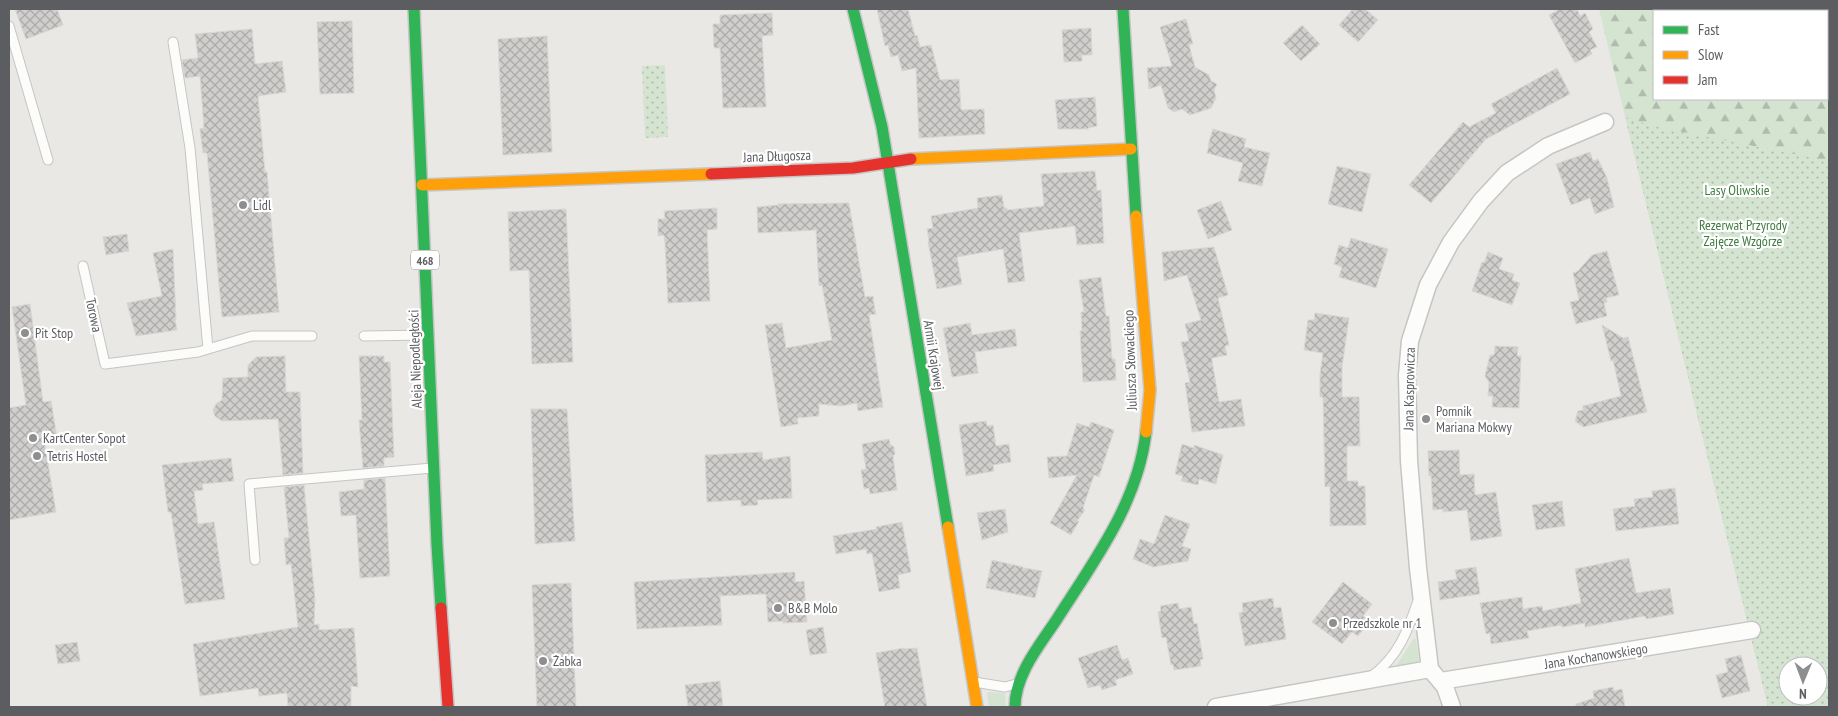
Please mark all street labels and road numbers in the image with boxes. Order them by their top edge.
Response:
street label: Jana Długosza [742,146,811,166]
road number: 468 [411,250,439,270]
street label: Torowa [82,296,106,334]
street label: Aleja Niepodległości [404,309,426,409]
street label: Juliusza Słowackiego [1119,309,1141,412]
street label: Armii Krajowej [920,319,948,391]
street label: Jana Kasprowicza [1399,347,1419,432]
street label: Jana Kochanowskiego [1542,639,1649,673]

